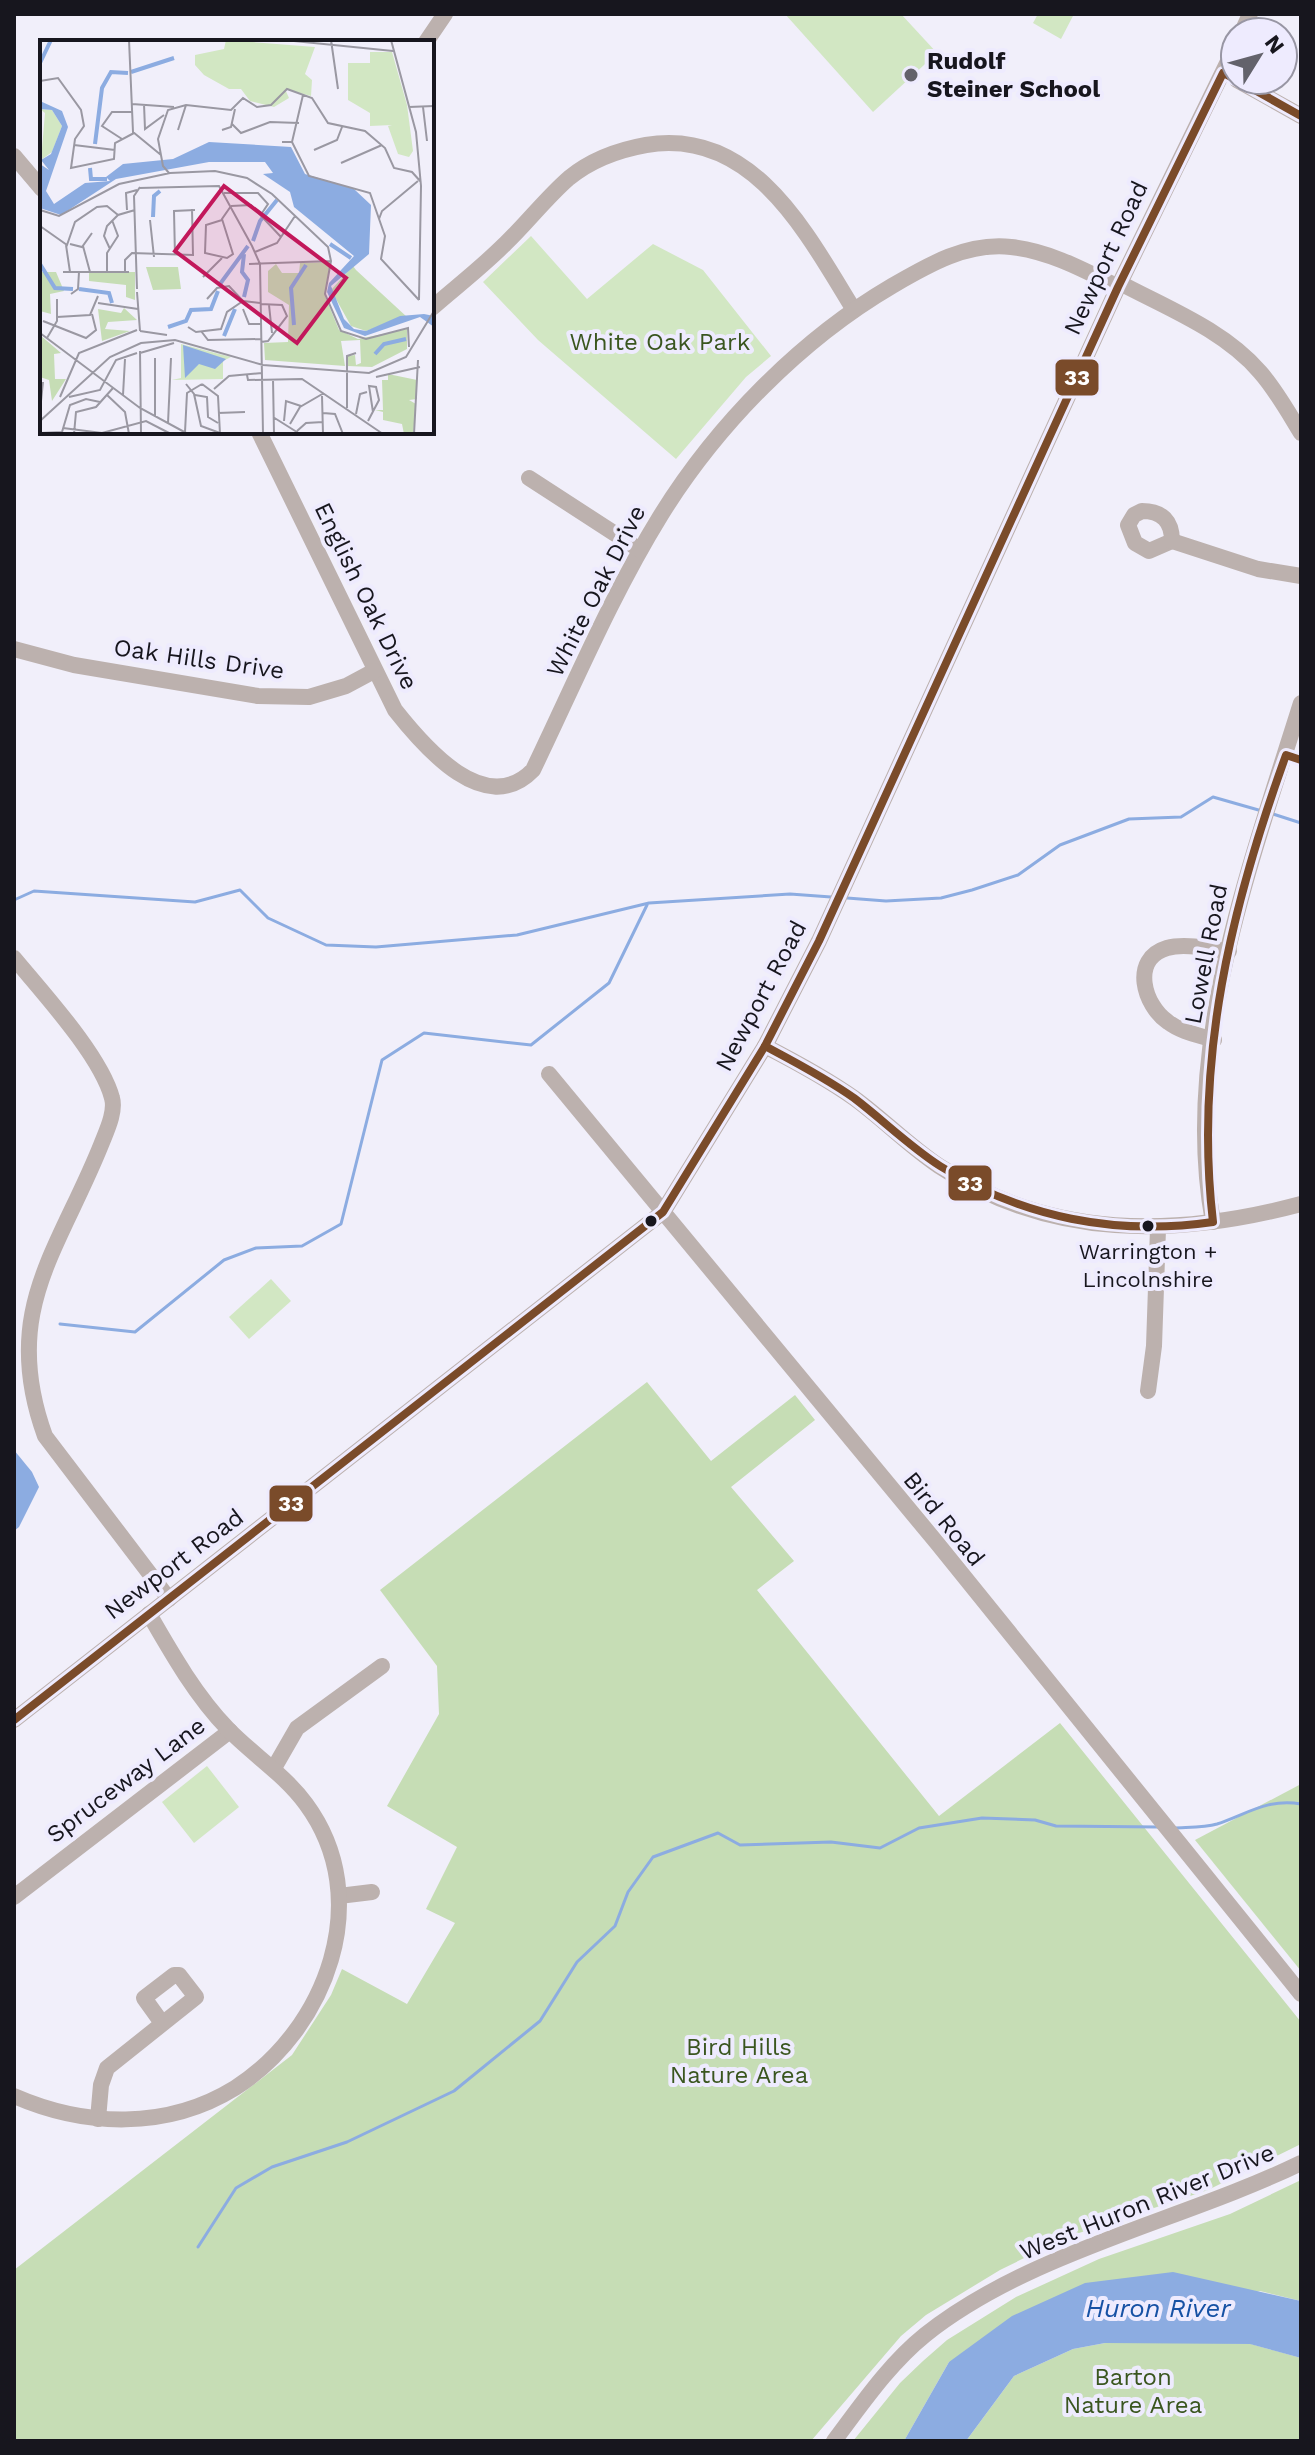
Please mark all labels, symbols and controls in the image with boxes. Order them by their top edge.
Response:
north arrow [1219,16,1299,96]
text: N [1260,30,1289,58]
inset map [40,40,434,434]
place label: Rudolf Steiner School [927,47,1100,103]
marker: Rudolf Steiner School [902,66,920,84]
street label: Newport Road [1058,177,1154,339]
park label: White Oak Park [570,328,751,356]
line badge: 33 [1054,358,1100,397]
text: 33 [1064,365,1090,390]
street label: English Oak Drive [309,498,423,694]
street label: White Oak Drive [541,500,651,682]
street label: Oak Hills Drive [112,633,286,685]
street label: Lowell Road [1179,882,1233,1026]
street label: Newport Road [710,916,812,1076]
line badge: 33 [947,1164,993,1202]
text: 33 [957,1171,983,1196]
unlabelled marker [643,1213,659,1229]
marker: Warrington + Lincolnshire [1140,1218,1156,1234]
place label: Warrington + Lincolnshire [1079,1239,1217,1292]
street label: Bird Road [897,1466,991,1572]
line badge: 33 [268,1484,314,1523]
text: 33 [278,1491,304,1516]
street label: Newport Road [99,1503,249,1625]
street label: Spruceway Lane [41,1711,211,1849]
park label: Bird Hills Nature Area [670,2033,808,2089]
street label: West Huron River Drive [1016,2138,1278,2266]
water label: Huron River [1085,2293,1231,2323]
park label: Barton Nature Area [1064,2363,1202,2419]

